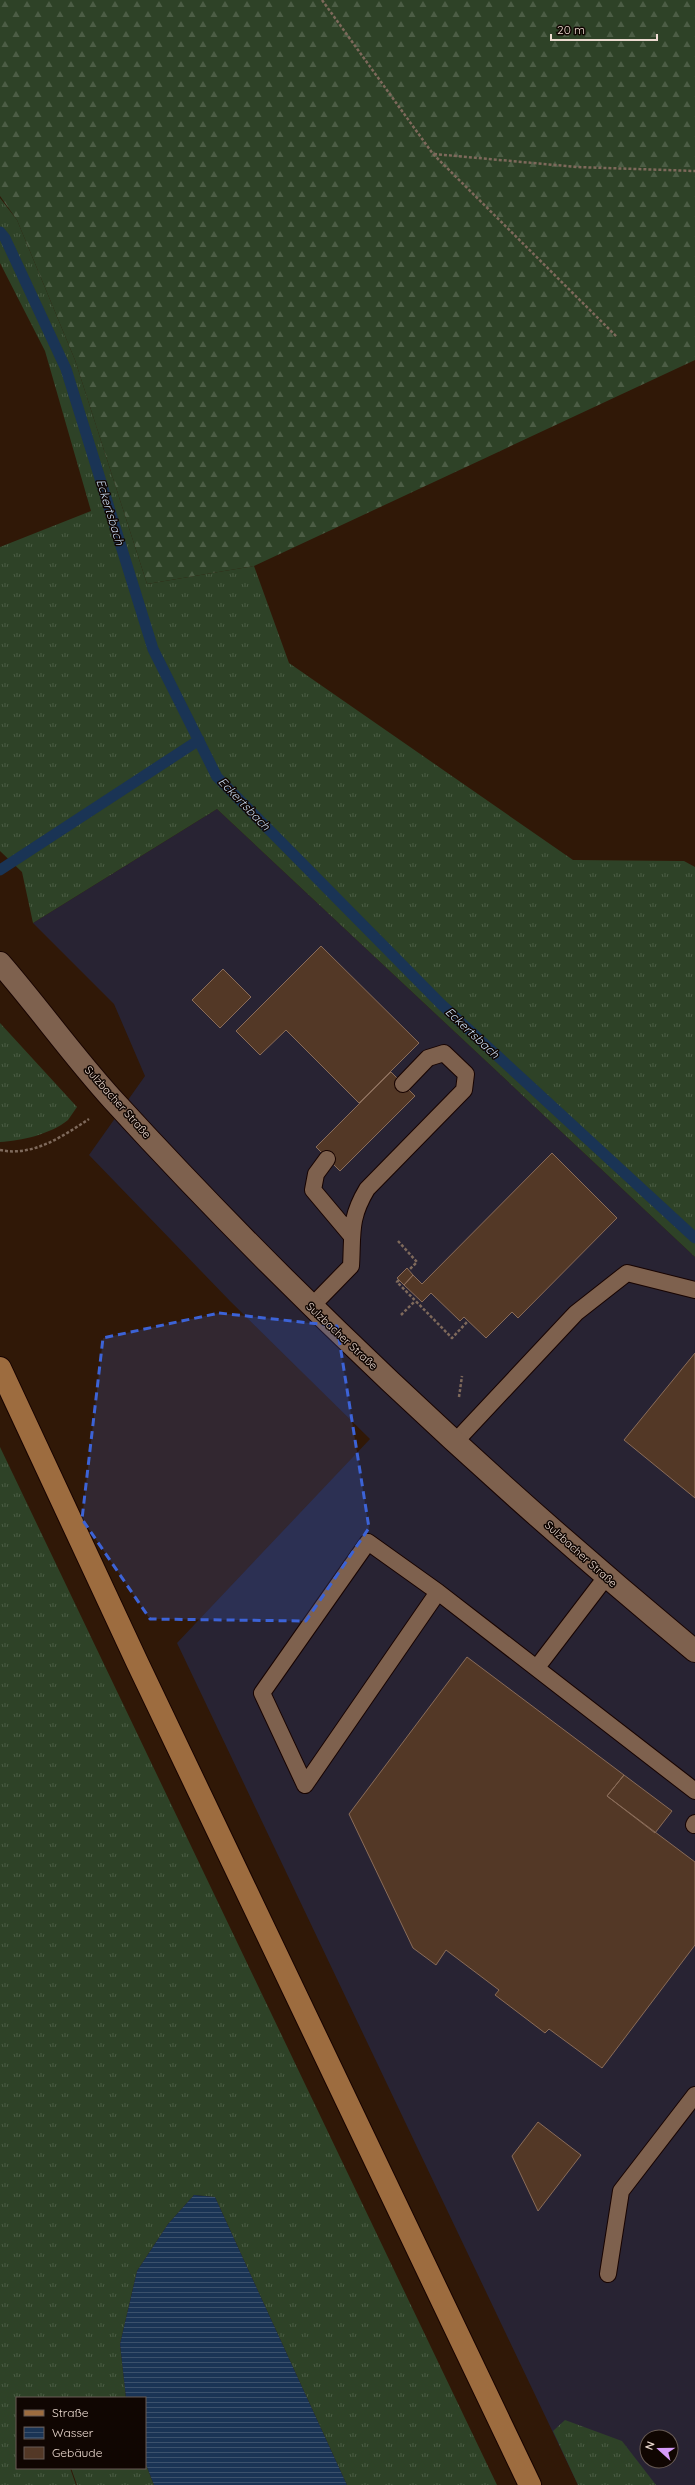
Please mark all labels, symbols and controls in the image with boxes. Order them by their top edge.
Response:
scale bar [551,16,657,42]
text: 20 m [557,22,585,37]
water label: Eckertsbach [93,477,128,547]
water label: Eckertsbach [215,774,274,833]
water label: Eckertsbach [442,1004,502,1061]
street label: Sulzbacher Straße [82,1063,154,1141]
street label: Sulzbacher Straße [303,1299,381,1373]
street label: Sulzbacher Straße [542,1518,620,1590]
legend [16,2397,146,2469]
text: Straße [52,2405,89,2420]
text: Wasser [52,2425,94,2440]
north arrow [639,2429,679,2469]
text: N [642,2439,658,2452]
text: Gebäude [52,2445,103,2460]

